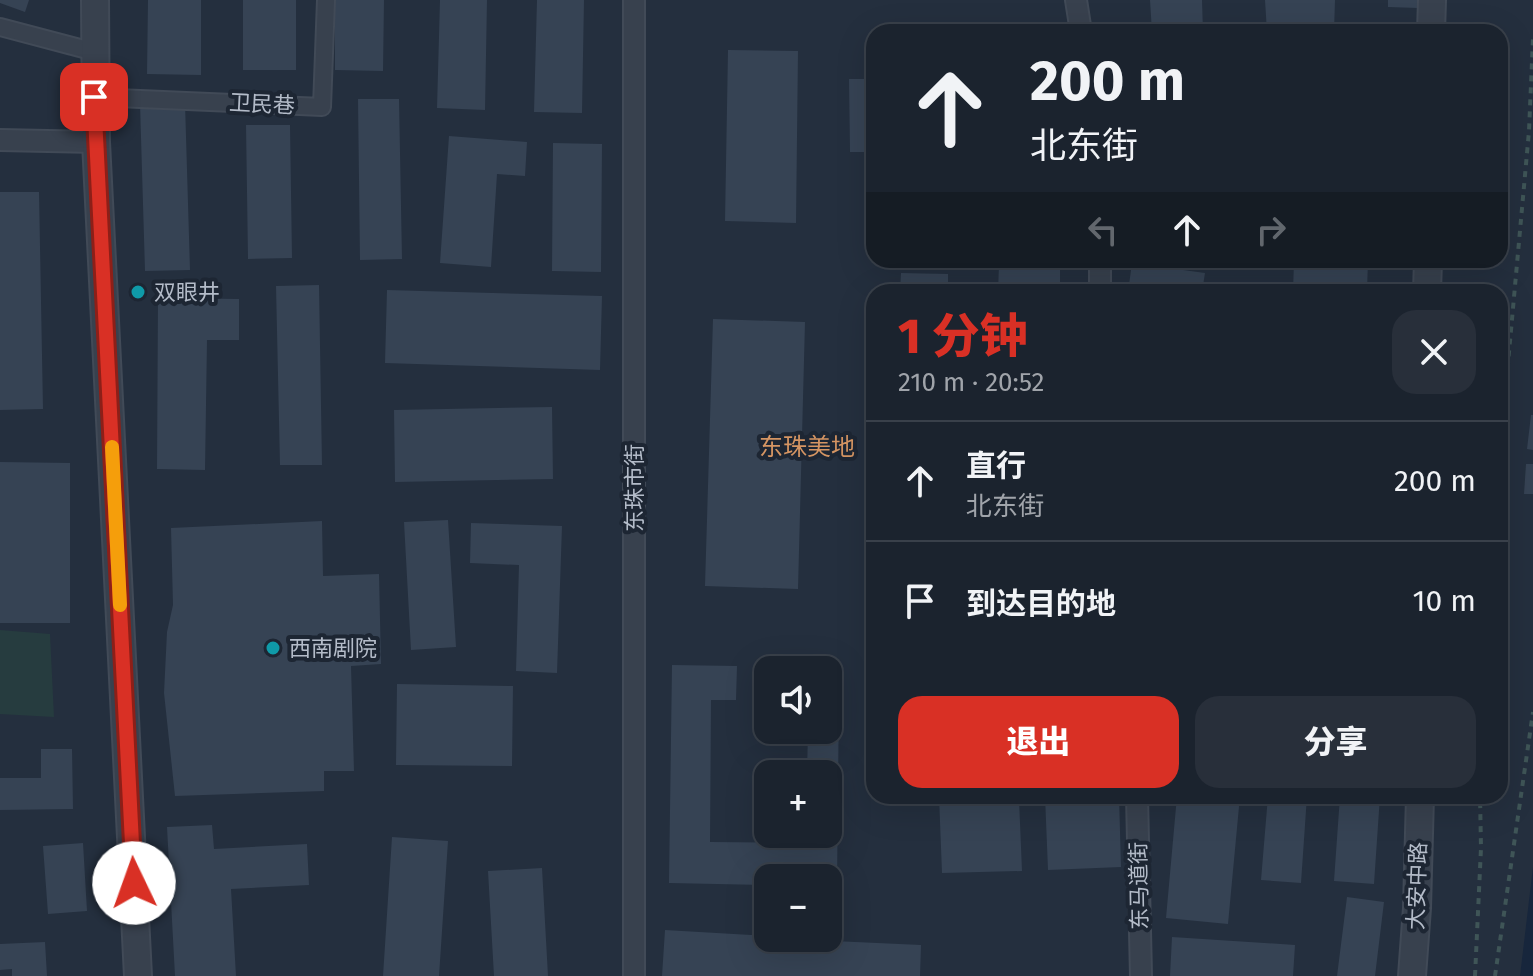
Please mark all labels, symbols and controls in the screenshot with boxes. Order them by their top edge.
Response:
text: 200 m [1030,48,1185,115]
icon: ahead [898,56,1002,160]
pin [60,63,128,131]
icon: arrive [72,75,116,119]
street label: 卫民巷 [228,89,296,119]
text: 北东街 [1030,124,1138,168]
icon: left [1081,208,1125,252]
icon: ahead [1165,208,1209,252]
icon: right [1249,208,1293,252]
place label: 双眼井 [154,279,220,306]
marker: 双眼井 [129,283,147,301]
text: 1 分钟 [898,308,1028,366]
button: close [1392,310,1476,394]
text: 210 m · 20:52 [898,367,1044,398]
district label: 东珠美地 [759,433,855,461]
street label: 东珠市街 [621,444,648,532]
text: 直行 [966,448,1026,484]
icon: ahead [898,459,942,503]
text: 200 m [1394,463,1476,499]
text: 北东街 [966,491,1044,522]
icon: arrive [898,579,942,623]
text: 10 m [1413,583,1476,619]
text: 到达目的地 [966,586,1116,622]
place label: 西南剧院 [289,635,377,662]
marker: 西南剧院 [264,639,282,657]
map controls [754,656,842,952]
button: sound [754,656,842,744]
button: 退出 [898,696,1179,788]
button: 分享 [1195,696,1476,788]
button: + [754,760,842,848]
position arrow [92,841,176,925]
street label: 东马道街 [1125,842,1153,930]
street label: 大安中路 [1402,842,1432,930]
button: − [754,864,842,952]

